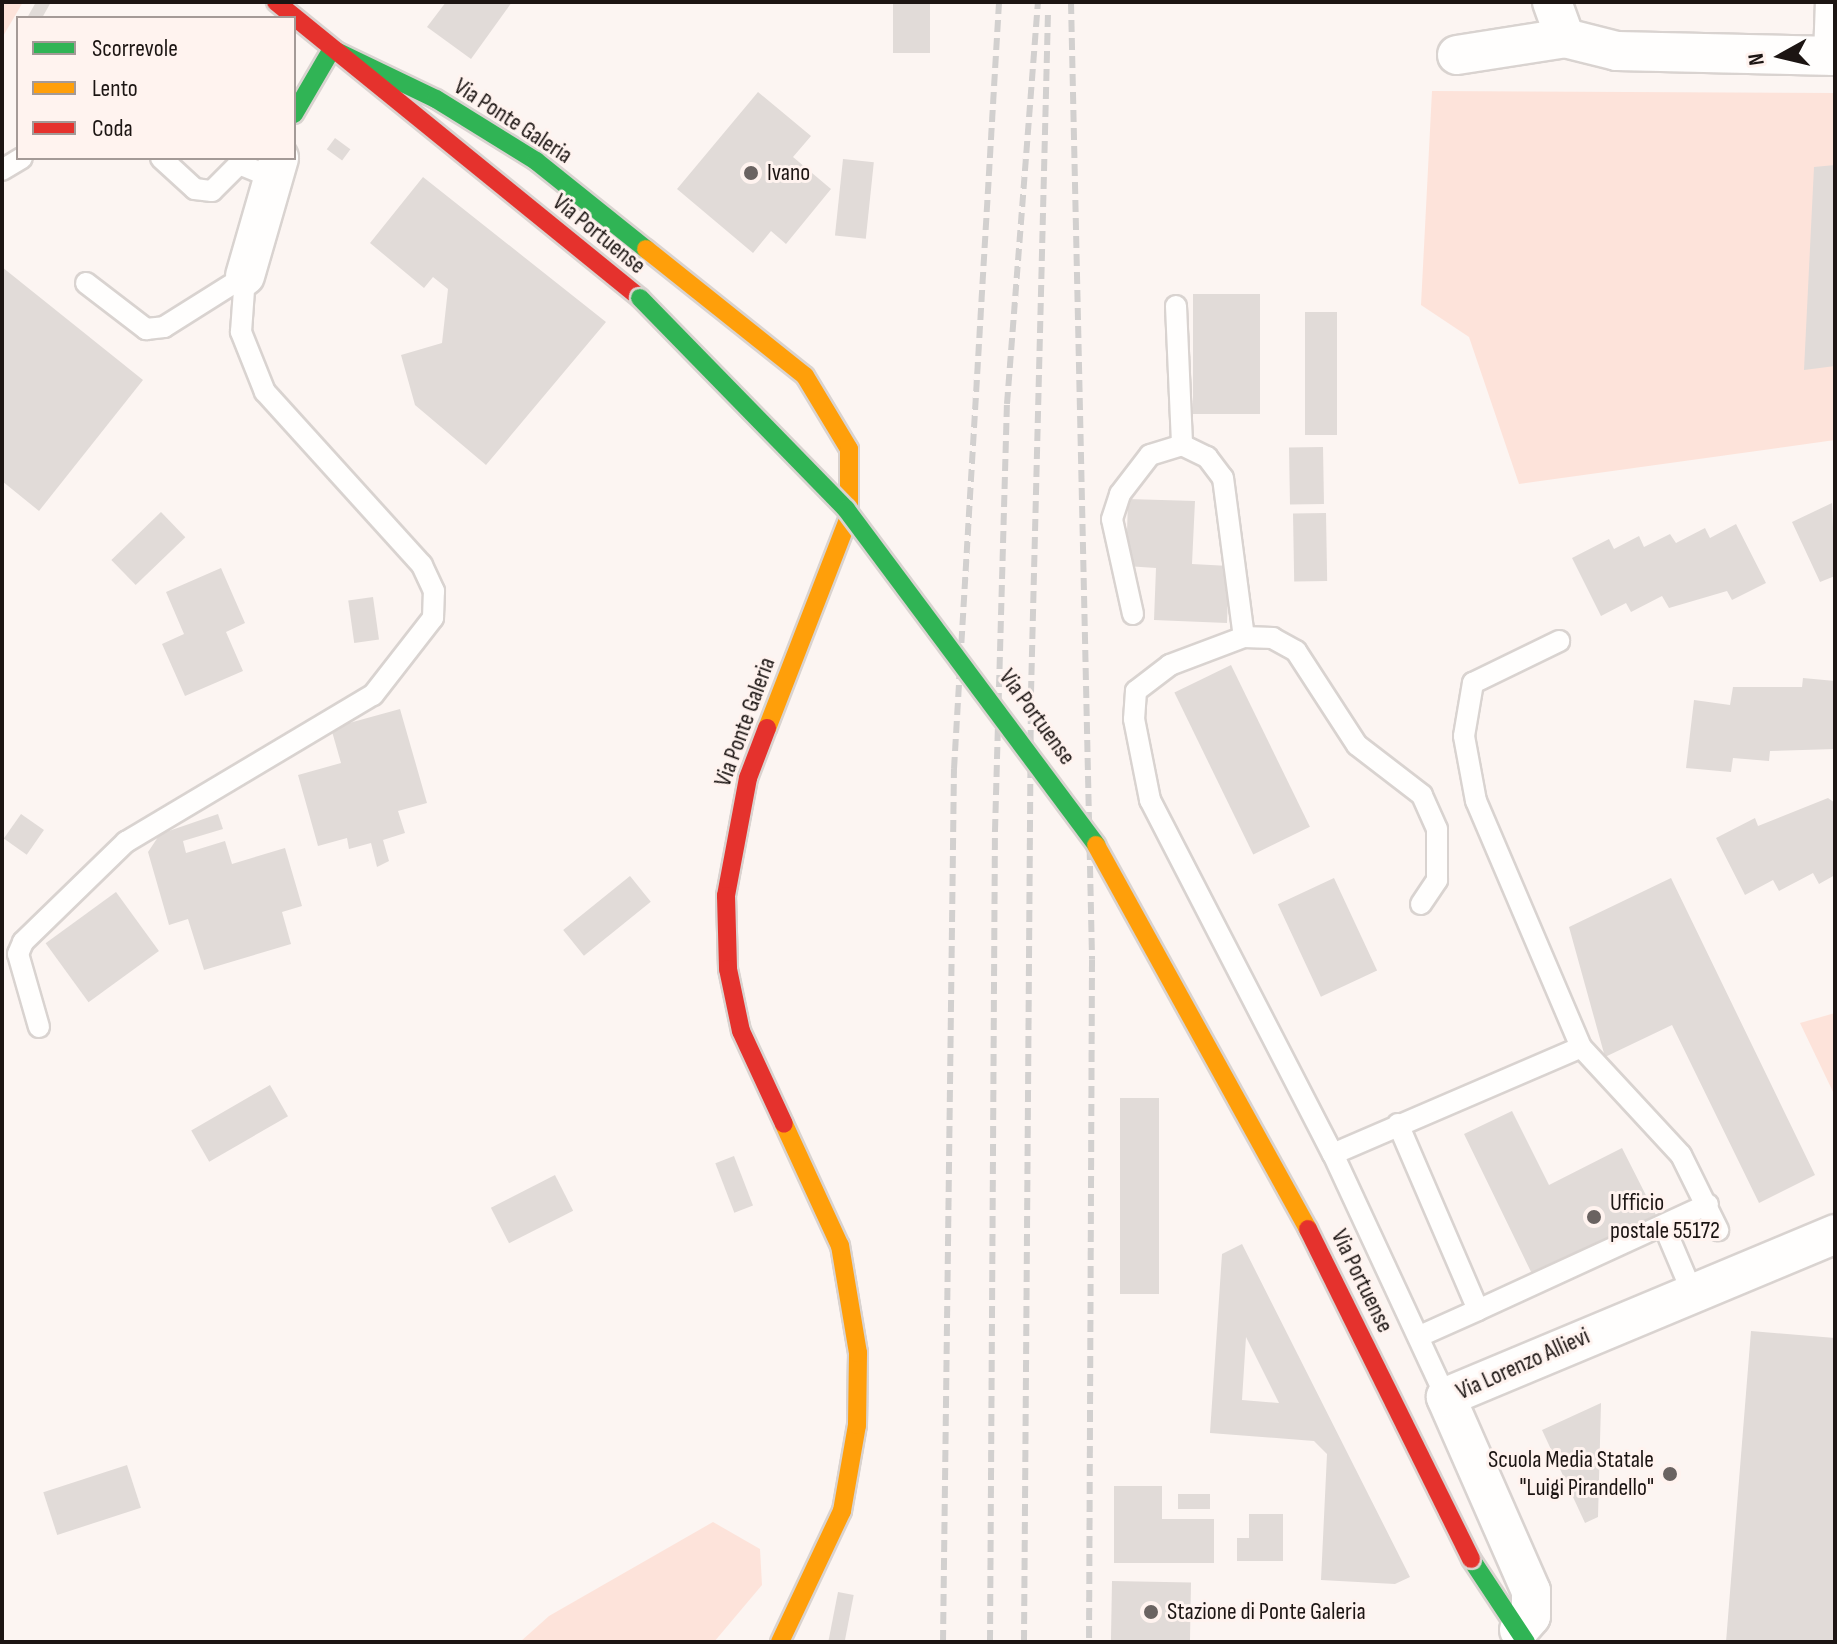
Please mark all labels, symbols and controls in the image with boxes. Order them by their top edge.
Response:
legend [16,16,296,160]
north arrow [1741,16,1821,96]
text: Scorrevole [92,34,178,63]
text: N [1743,52,1771,67]
street label: Via Ponte Galeria [448,72,578,170]
text: Lento [92,74,138,103]
text: Coda [92,114,133,143]
place label: Ivano [767,159,810,187]
marker: Ivano [742,164,760,182]
street label: Via Portuense [547,188,651,280]
street label: Via Ponte Galeria [708,654,782,790]
street label: Via Portuense [993,664,1081,770]
place label: Ufficio postale 55172 [1610,1189,1720,1245]
marker: Ufficio postale 55172 [1585,1208,1603,1226]
street label: Via Portuense [1325,1225,1399,1337]
street label: Via Lorenzo Allievi [1452,1322,1594,1406]
place label: Scuola Media Statale "Luigi Pirandello" [1488,1446,1654,1502]
marker: Scuola Media Statale "Luigi Pirandello" [1661,1465,1679,1483]
place label: Stazione di Ponte Galeria [1167,1598,1366,1626]
marker: Stazione di Ponte Galeria [1142,1603,1160,1621]

